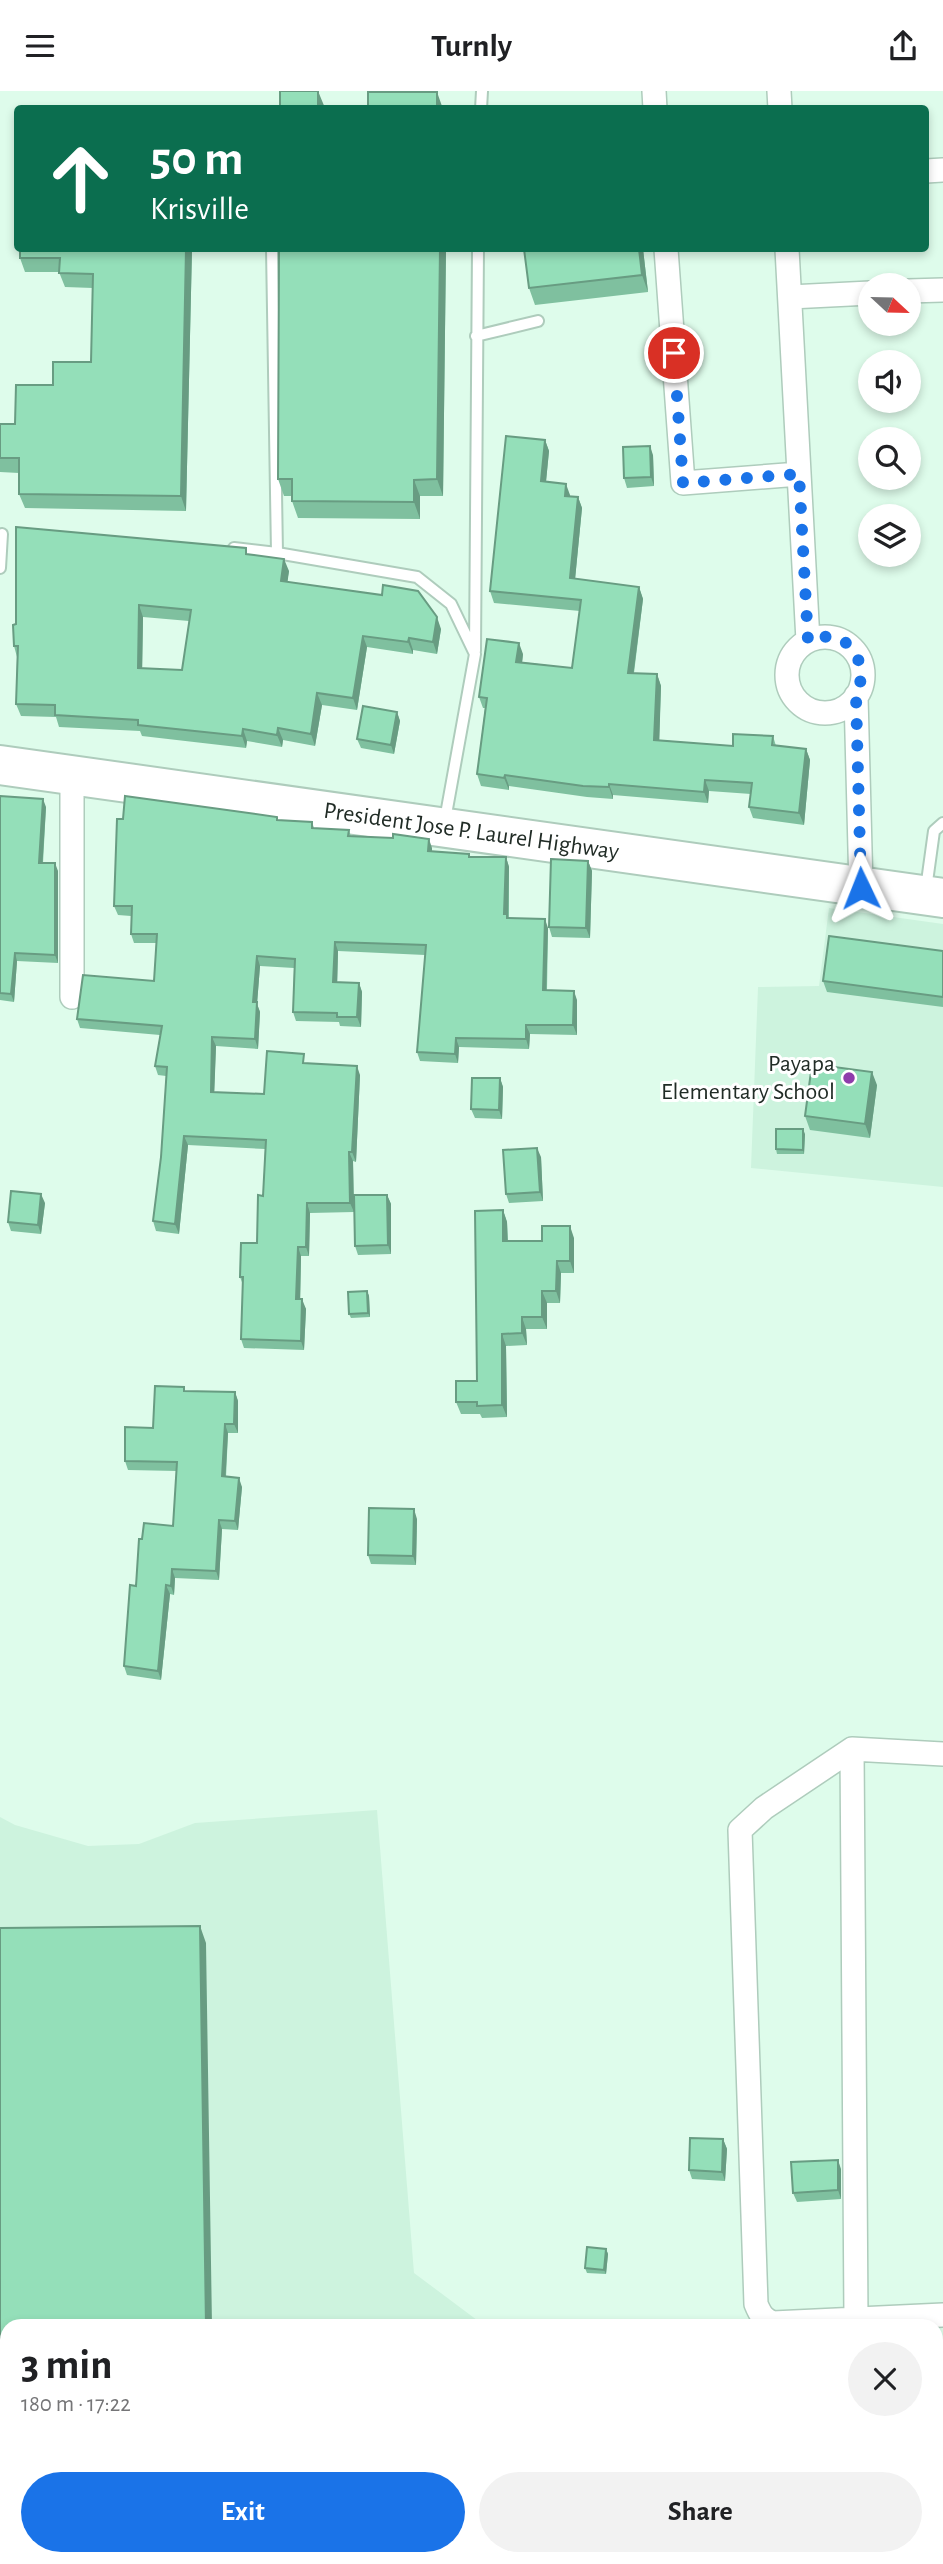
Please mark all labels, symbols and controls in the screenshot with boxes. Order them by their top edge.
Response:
icon: menu [21,27,59,65]
icon: share [884,27,922,65]
text: Turnly [431,30,512,62]
icon: ahead [35,133,126,224]
text: 50 m [150,135,244,184]
text: Krisville [150,193,249,225]
north arrow [858,273,920,336]
map controls [858,273,921,567]
pin [644,323,704,383]
icon: arrive [655,334,693,372]
button: sound [858,350,921,413]
button: search [858,427,921,490]
button: layers [858,504,921,567]
street label: President Jose P. Laurel Highway [322,799,621,864]
position arrow [824,851,898,925]
place label: Payapa Elementary School [661,1052,835,1104]
marker: Payapa Elementary School [841,1070,857,1086]
button: close [848,2342,922,2416]
text: 3 min [21,2344,113,2386]
text: 180 m · 17:22 [21,2393,131,2416]
button: Exit [21,2472,465,2552]
button: Share [479,2472,922,2552]

